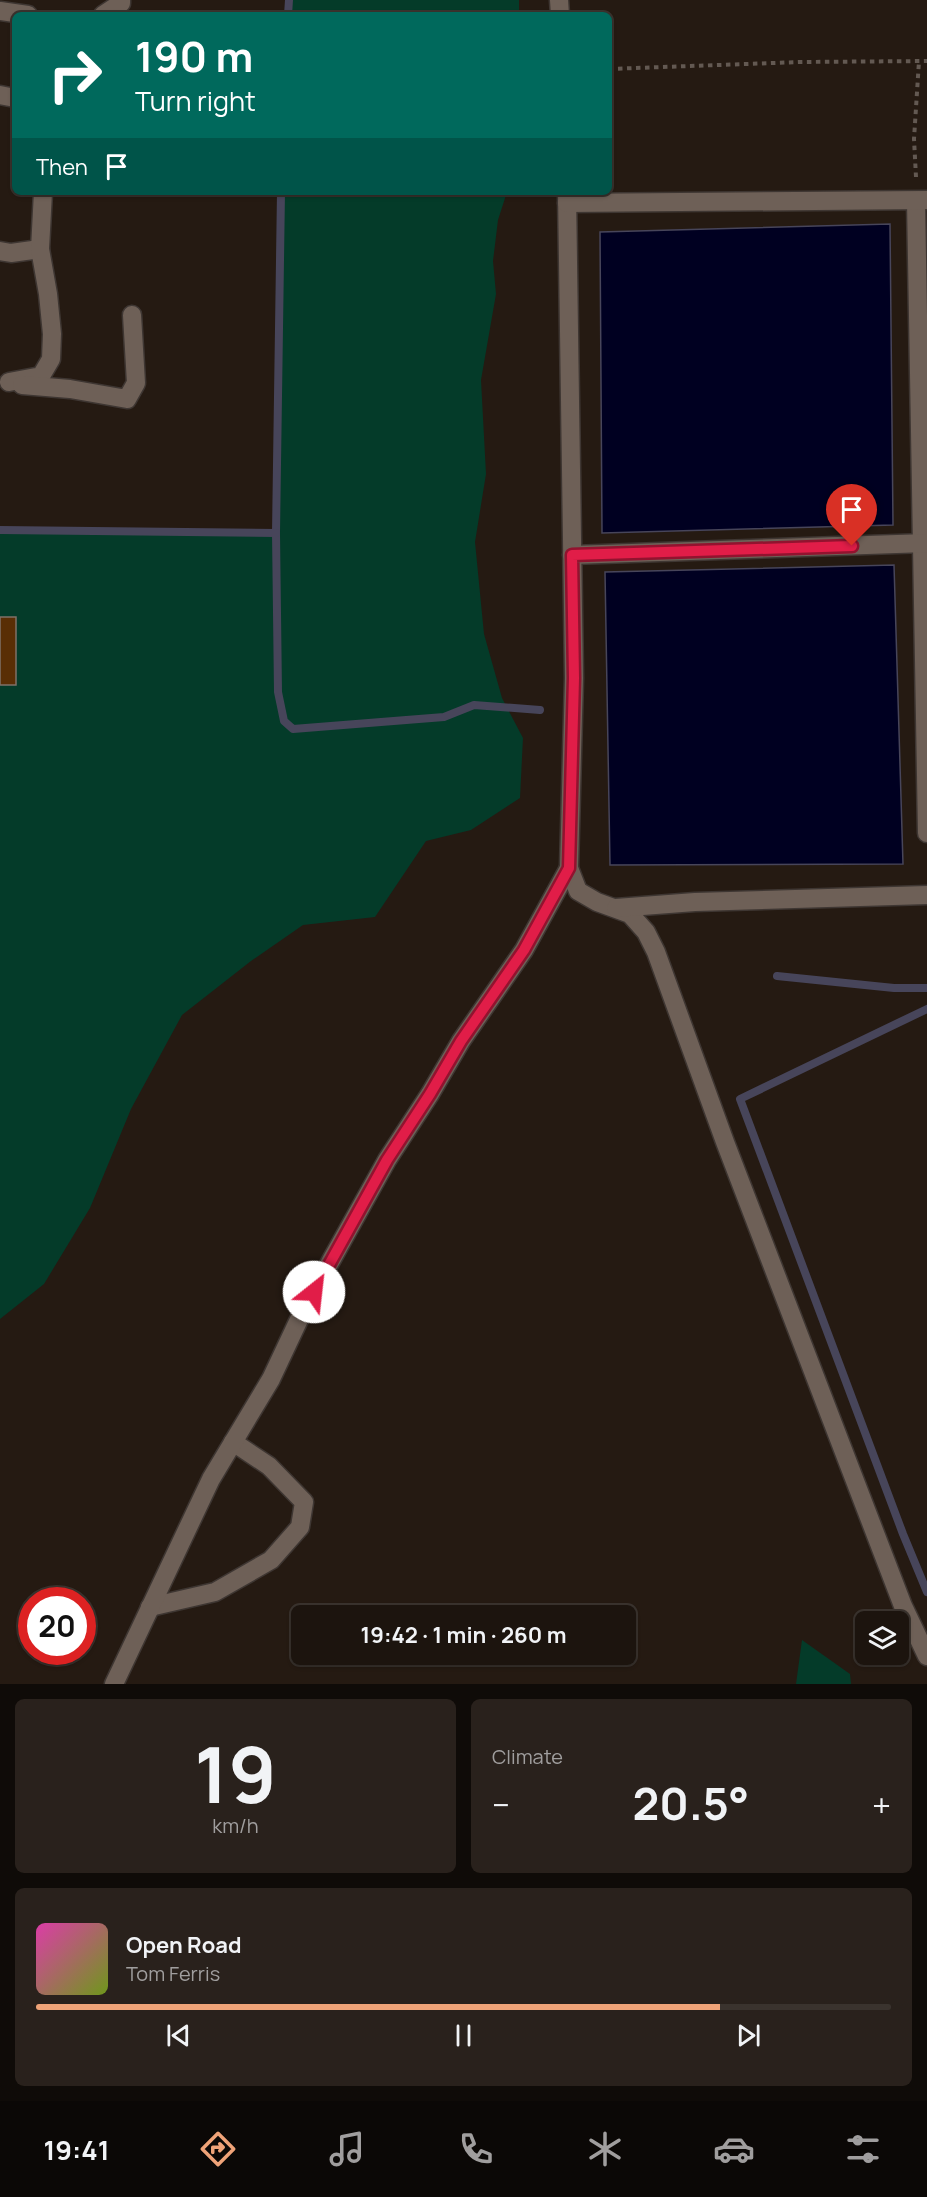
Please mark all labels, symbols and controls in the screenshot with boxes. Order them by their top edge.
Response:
text: 190 m [135,27,253,85]
icon: right [36,36,114,114]
text: Turn right [135,82,256,119]
icon: arrive [100,150,133,183]
text: Then [36,152,88,182]
pin [826,484,877,546]
icon: arrive [835,493,868,526]
position arrow [282,1260,346,1324]
speed limit sign: 20 [18,1587,96,1665]
map controls [855,1611,909,1665]
button: layers [855,1611,909,1665]
text: 19:42 · 1 min · 260 m [361,1620,566,1650]
text: 19 [194,1720,277,1826]
text: Climate [492,1743,563,1770]
text: 20.5° [633,1772,749,1834]
text: − [492,1782,510,1827]
text: + [872,1782,891,1827]
text: km/h [212,1812,259,1839]
text: Open Road [126,1930,241,1960]
text: Tom Ferris [126,1960,220,1987]
icon: previous [162,2019,195,2052]
icon: pause [447,2019,480,2052]
icon: next [732,2019,765,2052]
icon: directions [197,2128,239,2170]
icon: music [326,2128,368,2170]
icon: phone [455,2128,497,2170]
icon: climate [584,2128,626,2170]
icon: car [713,2128,755,2170]
icon: filters [842,2128,884,2170]
text: 19:41 [43,2131,110,2168]

